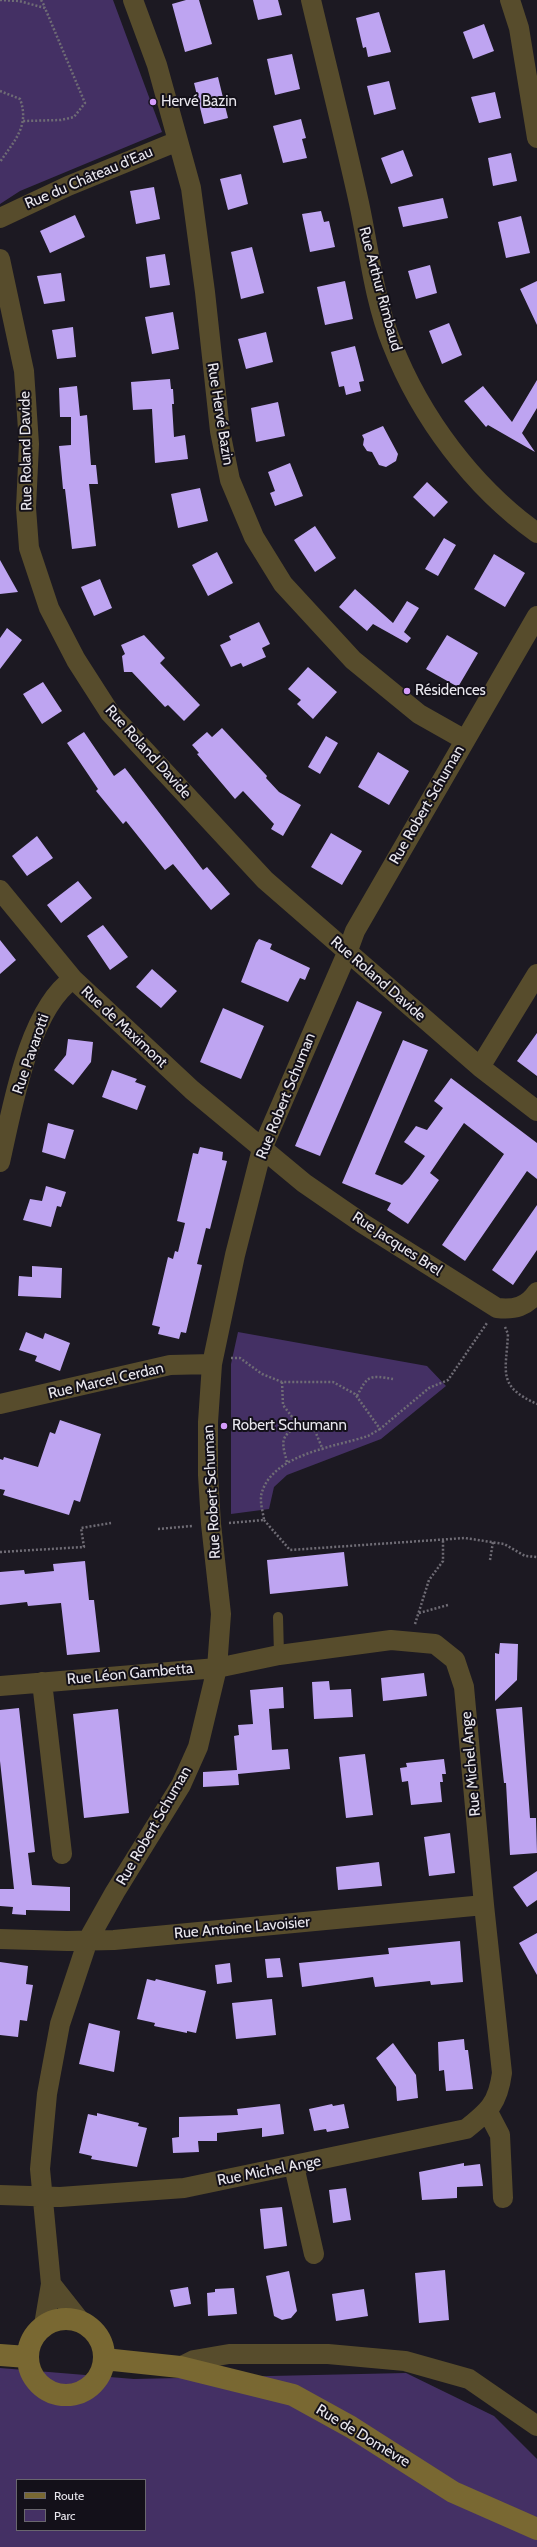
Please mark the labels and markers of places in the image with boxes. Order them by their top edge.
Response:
place label: Hervé Bazin [161,93,237,111]
marker: Hervé Bazin [148,97,158,107]
place label: Résidences [415,682,486,700]
marker: Résidences [402,686,412,696]
place label: Robert Schumann [232,1417,347,1435]
marker: Robert Schumann [219,1421,229,1431]

